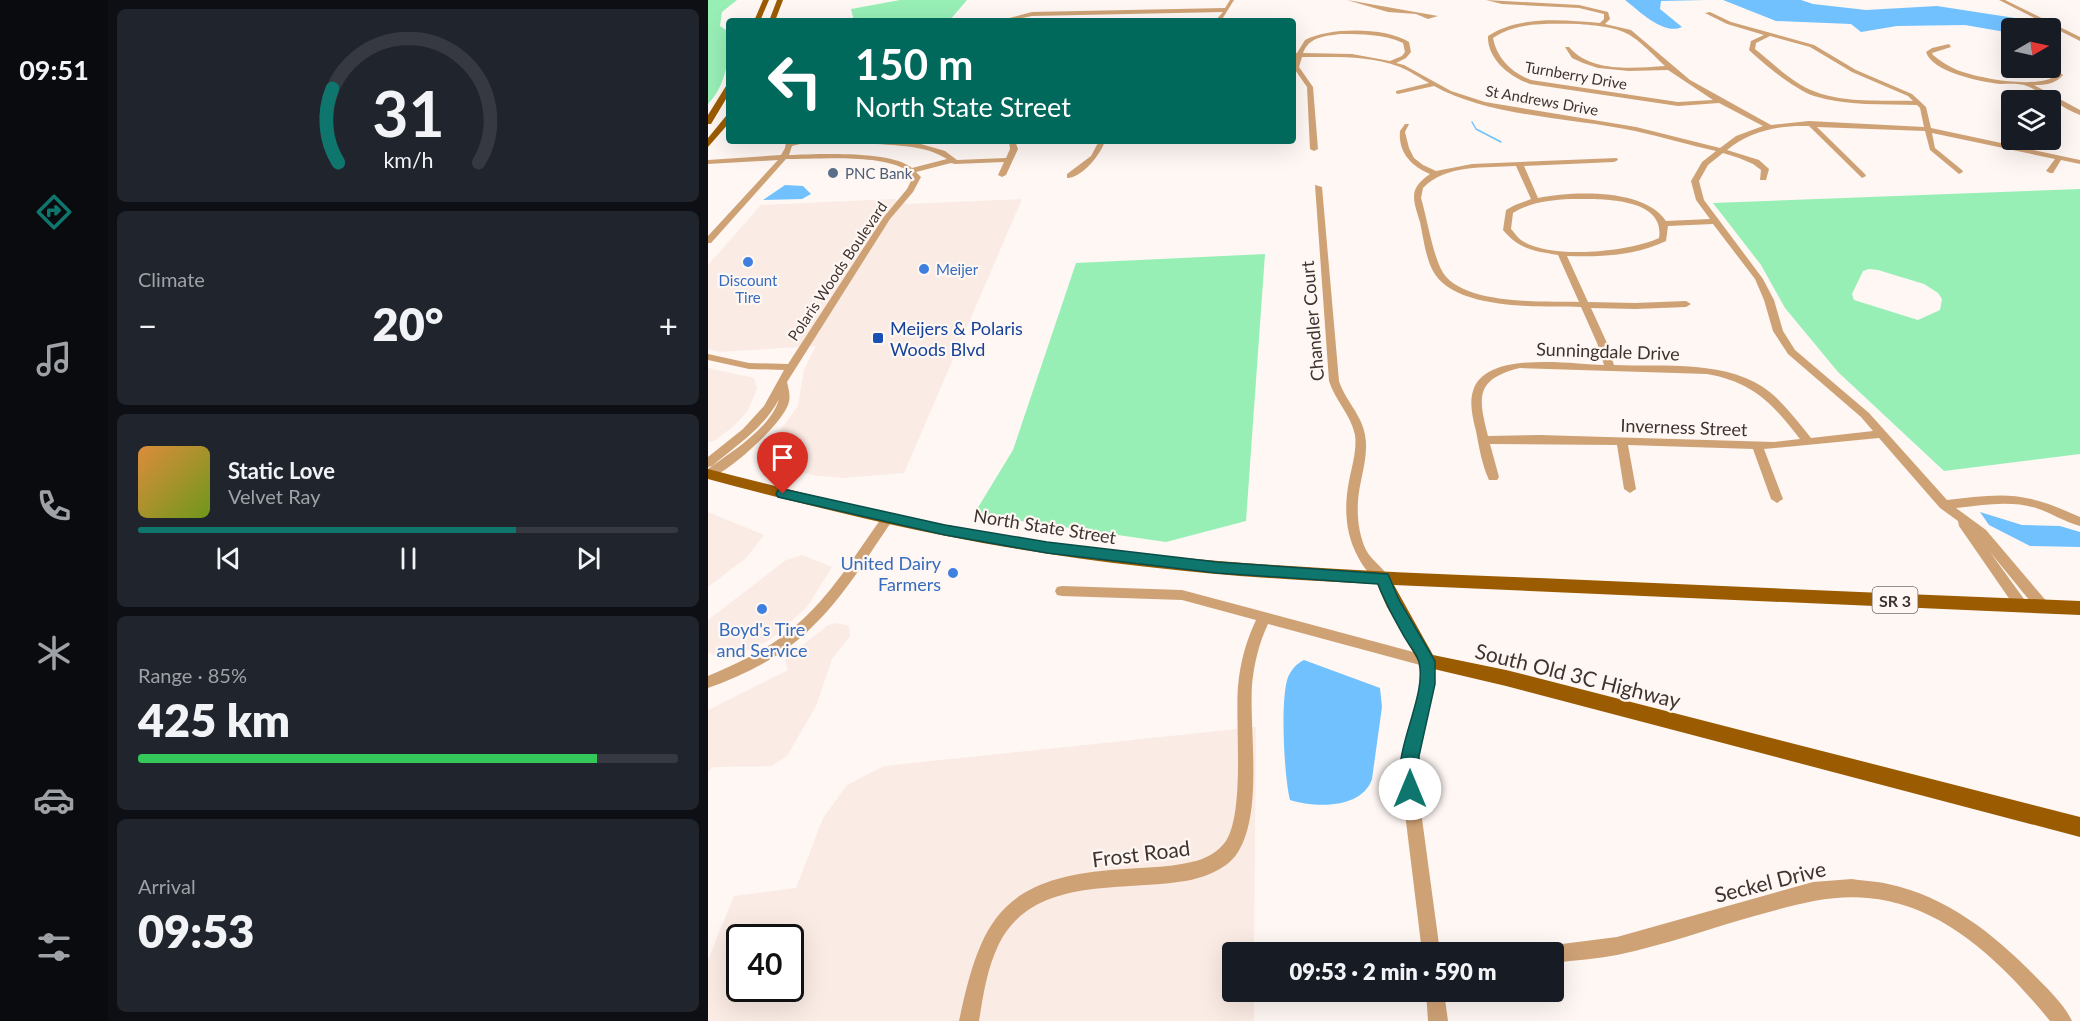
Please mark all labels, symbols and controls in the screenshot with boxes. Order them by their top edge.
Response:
north arrow [2001,18,2061,78]
map controls [2001,18,2061,150]
text: 150 m [855,39,973,89]
icon: left [756,42,834,120]
text: 09:51 [19,53,89,86]
street label: Turnberry Drive [1523,57,1629,93]
text: 31 [372,75,444,150]
street label: St Andrews Drive [1484,81,1600,119]
text: North State Street [855,90,1071,123]
button: layers [2001,90,2061,150]
text: km/h [383,147,433,173]
place label: PNC Bank [845,164,913,182]
marker: PNC Bank [826,166,840,180]
icon: directions [33,191,75,233]
street label: Polaris Woods Boulevard [784,198,890,344]
marker: Discount Tire [741,255,755,269]
street label: Chandler Court [1296,259,1328,382]
place label: Meijer [936,260,979,278]
marker: Meijer [917,262,931,276]
text: Climate [138,267,205,291]
place label: Discount Tire [719,271,778,306]
text: 20° [373,297,443,351]
text: − [138,305,157,345]
text: + [659,305,678,345]
place label: Meijers & Polaris Woods Blvd [890,317,1023,360]
marker: Meijers & Polaris Woods Blvd [871,331,885,345]
icon: music [33,338,75,380]
street label: Sunningdale Drive [1536,338,1680,364]
street label: Inverness Street [1620,414,1748,440]
pin [757,432,808,494]
icon: arrive [766,441,799,474]
text: Static Love [228,457,335,484]
text: Velvet Ray [228,484,321,508]
icon: phone [33,485,75,527]
street label: North State Street [972,504,1118,548]
icon: previous [212,542,245,575]
icon: pause [392,542,425,575]
icon: next [572,542,605,575]
place label: United Dairy Farmers [841,552,942,595]
marker: United Dairy Farmers [946,566,960,580]
road number: SR 3 [1872,587,1918,613]
marker: Boyd's Tire and Service [755,602,769,616]
place label: Boyd's Tire and Service [717,618,808,661]
icon: climate [33,632,75,674]
street label: South Old 3C Highway [1473,637,1683,713]
text: Range · 85% [138,663,247,687]
text: 425 km [138,693,290,747]
position arrow [1378,757,1442,821]
icon: car [33,779,75,821]
street label: Frost Road [1091,835,1191,871]
street label: Seckel Drive [1712,855,1828,907]
text: Arrival [138,874,196,898]
text: 09:53 [138,904,254,958]
speed limit sign: 40 [726,924,804,1002]
icon: filters [33,926,75,968]
text: 09:53 · 2 min · 590 m [1290,958,1496,985]

